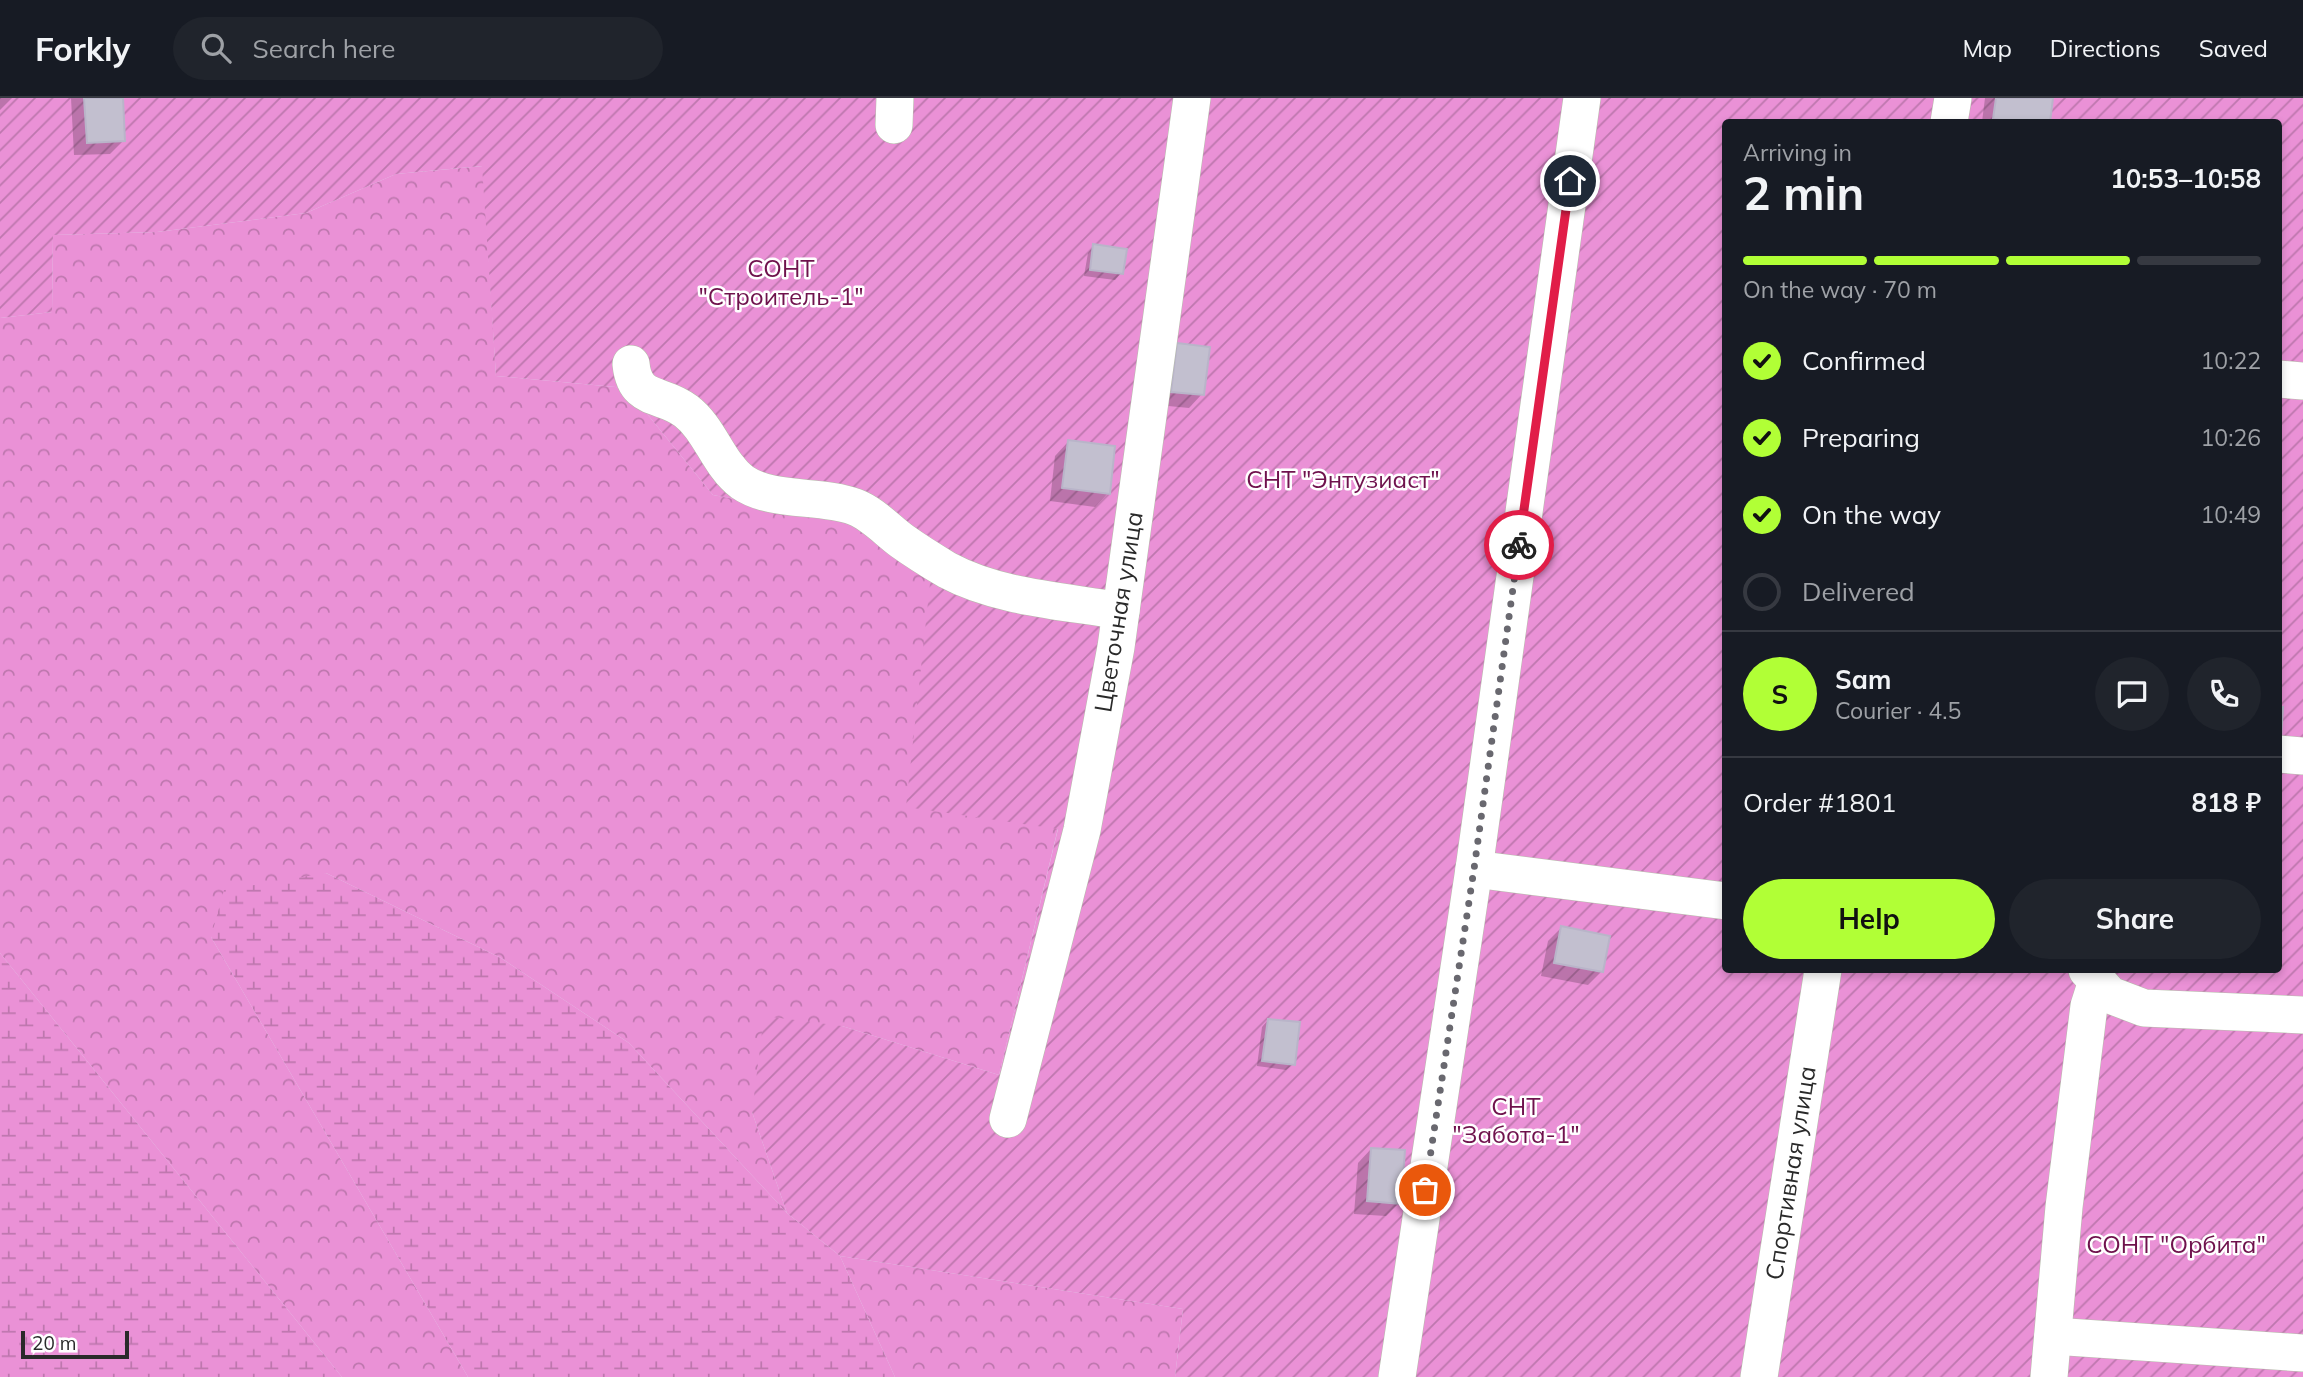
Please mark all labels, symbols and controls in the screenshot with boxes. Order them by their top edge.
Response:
search box [173,17,663,80]
text: Forkly [35,28,131,69]
icon: search [197,29,235,67]
text: Search here [253,32,395,65]
text: Map [1962,33,2012,63]
text: Directions [2050,33,2161,63]
text: Saved [2199,33,2268,63]
text: Arriving in [1743,138,1852,167]
pin [1540,151,1600,211]
icon: home [1551,162,1589,200]
text: 10:53–10:58 [2110,162,2261,195]
text: 2 min [1743,164,1864,222]
park label: СОНТ "Строитель-1" [698,253,864,311]
text: On the way · 70 m [1743,275,1937,304]
icon: check [1743,342,1781,380]
text: Confirmed [1802,344,1926,377]
text: 10:22 [2201,346,2261,375]
icon: check [1743,419,1781,457]
text: Preparing [1802,421,1920,454]
text: 10:26 [2201,423,2261,452]
park label: СНТ "Энтузиаст" [1246,464,1440,494]
icon: check [1743,496,1781,534]
text: On the way [1802,498,1941,531]
text: 10:49 [2201,500,2261,529]
street label: Цветочная улица [1087,509,1149,714]
courier [1484,510,1554,580]
icon: bike [1500,526,1538,564]
text: Delivered [1802,575,1915,608]
button: chat [2095,657,2169,731]
button: phone [2187,657,2261,731]
text: Sam [1835,663,1891,696]
text: S [1772,678,1788,711]
text: Courier · 4.5 [1835,696,1961,725]
text: Order #1801 [1743,786,1896,819]
text: 818 ₽ [2191,786,2261,819]
button: Help [1743,879,1995,959]
button: Share [2009,879,2261,959]
street label: Спортивная улица [1758,1064,1822,1282]
park label: СНТ "Забота-1" [1452,1091,1580,1149]
pin [1395,1160,1455,1220]
icon: bag [1406,1171,1444,1209]
park label: СОНТ "Орбита" [2086,1229,2266,1259]
scale bar [21,1328,130,1360]
text: 20 m [32,1331,76,1355]

